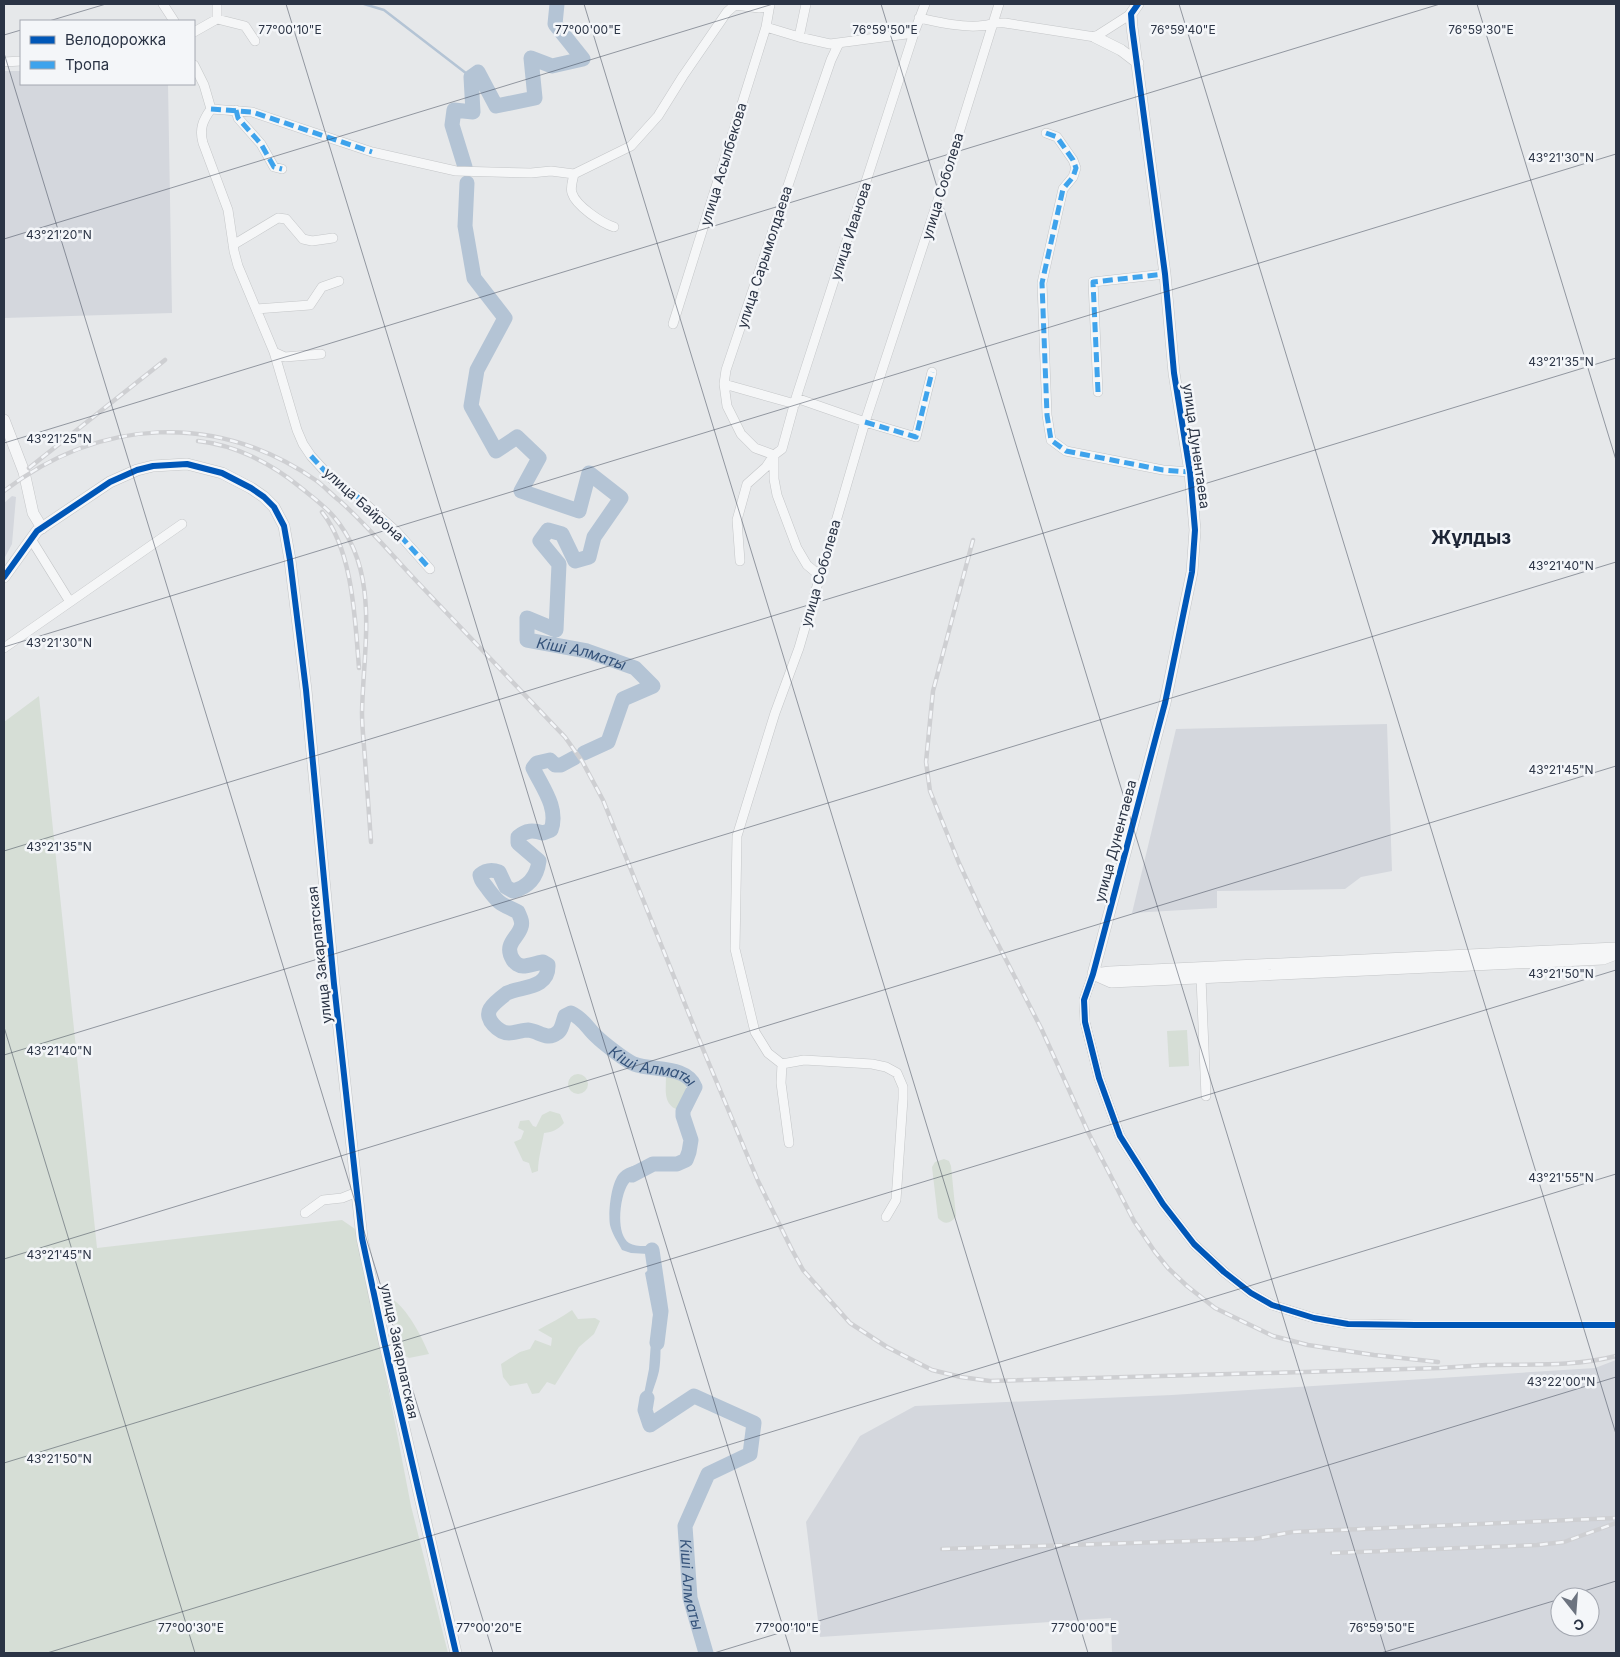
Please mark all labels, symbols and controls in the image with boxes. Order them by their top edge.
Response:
legend [20,20,195,85]
text: 77°00'10"E [258,22,322,37]
text: 77°00'00"E [555,22,621,37]
text: 76°59'50"E [852,22,918,37]
text: 76°59'40"E [1150,22,1216,37]
text: 76°59'30"E [1448,22,1514,37]
text: Велодорожка [65,30,166,49]
text: Тропа [65,55,109,74]
street label: улица Асылбекова [696,100,750,228]
street label: улица Соболева [918,130,966,242]
text: 43°21'30"N [1528,150,1594,165]
street label: улица Иванова [826,180,874,282]
street label: улица Сарымолдаева [733,184,795,330]
text: 43°21'20"N [26,227,92,242]
text: 43°21'35"N [1528,354,1594,369]
street label: улица Дунентаева [1180,382,1214,510]
text: 43°21'25"N [26,431,92,446]
street label: улица Байрона [320,464,408,544]
street label: улица Соболева [797,517,843,629]
district label: Жұлдыз [1431,526,1511,549]
text: 43°21'40"N [1528,558,1594,573]
water label: Кіші Алматы [535,632,629,674]
text: 43°21'30"N [26,635,92,650]
text: 43°21'45"N [1528,762,1594,777]
street label: улица Дунентаева [1090,778,1140,904]
text: 43°21'35"N [26,839,92,854]
street label: улица Закарпатская [303,886,335,1024]
text: 43°21'50"N [1528,966,1594,981]
water label: Кіші Алматы [605,1041,701,1090]
text: 43°21'40"N [26,1043,92,1058]
text: 43°21'55"N [1528,1170,1594,1185]
text: 43°21'45"N [26,1247,92,1262]
street label: улица Закарпатская [377,1282,423,1420]
text: 43°22'00"N [1527,1374,1595,1389]
text: 43°21'50"N [26,1451,92,1466]
water label: Кіші Алматы [676,1538,708,1632]
north arrow [1550,1587,1600,1637]
text: С [1572,1615,1586,1635]
text: 77°00'30"E [158,1620,224,1635]
text: 77°00'20"E [456,1620,522,1635]
text: 77°00'10"E [755,1620,819,1635]
text: 77°00'00"E [1051,1620,1117,1635]
text: 76°59'50"E [1349,1620,1415,1635]

